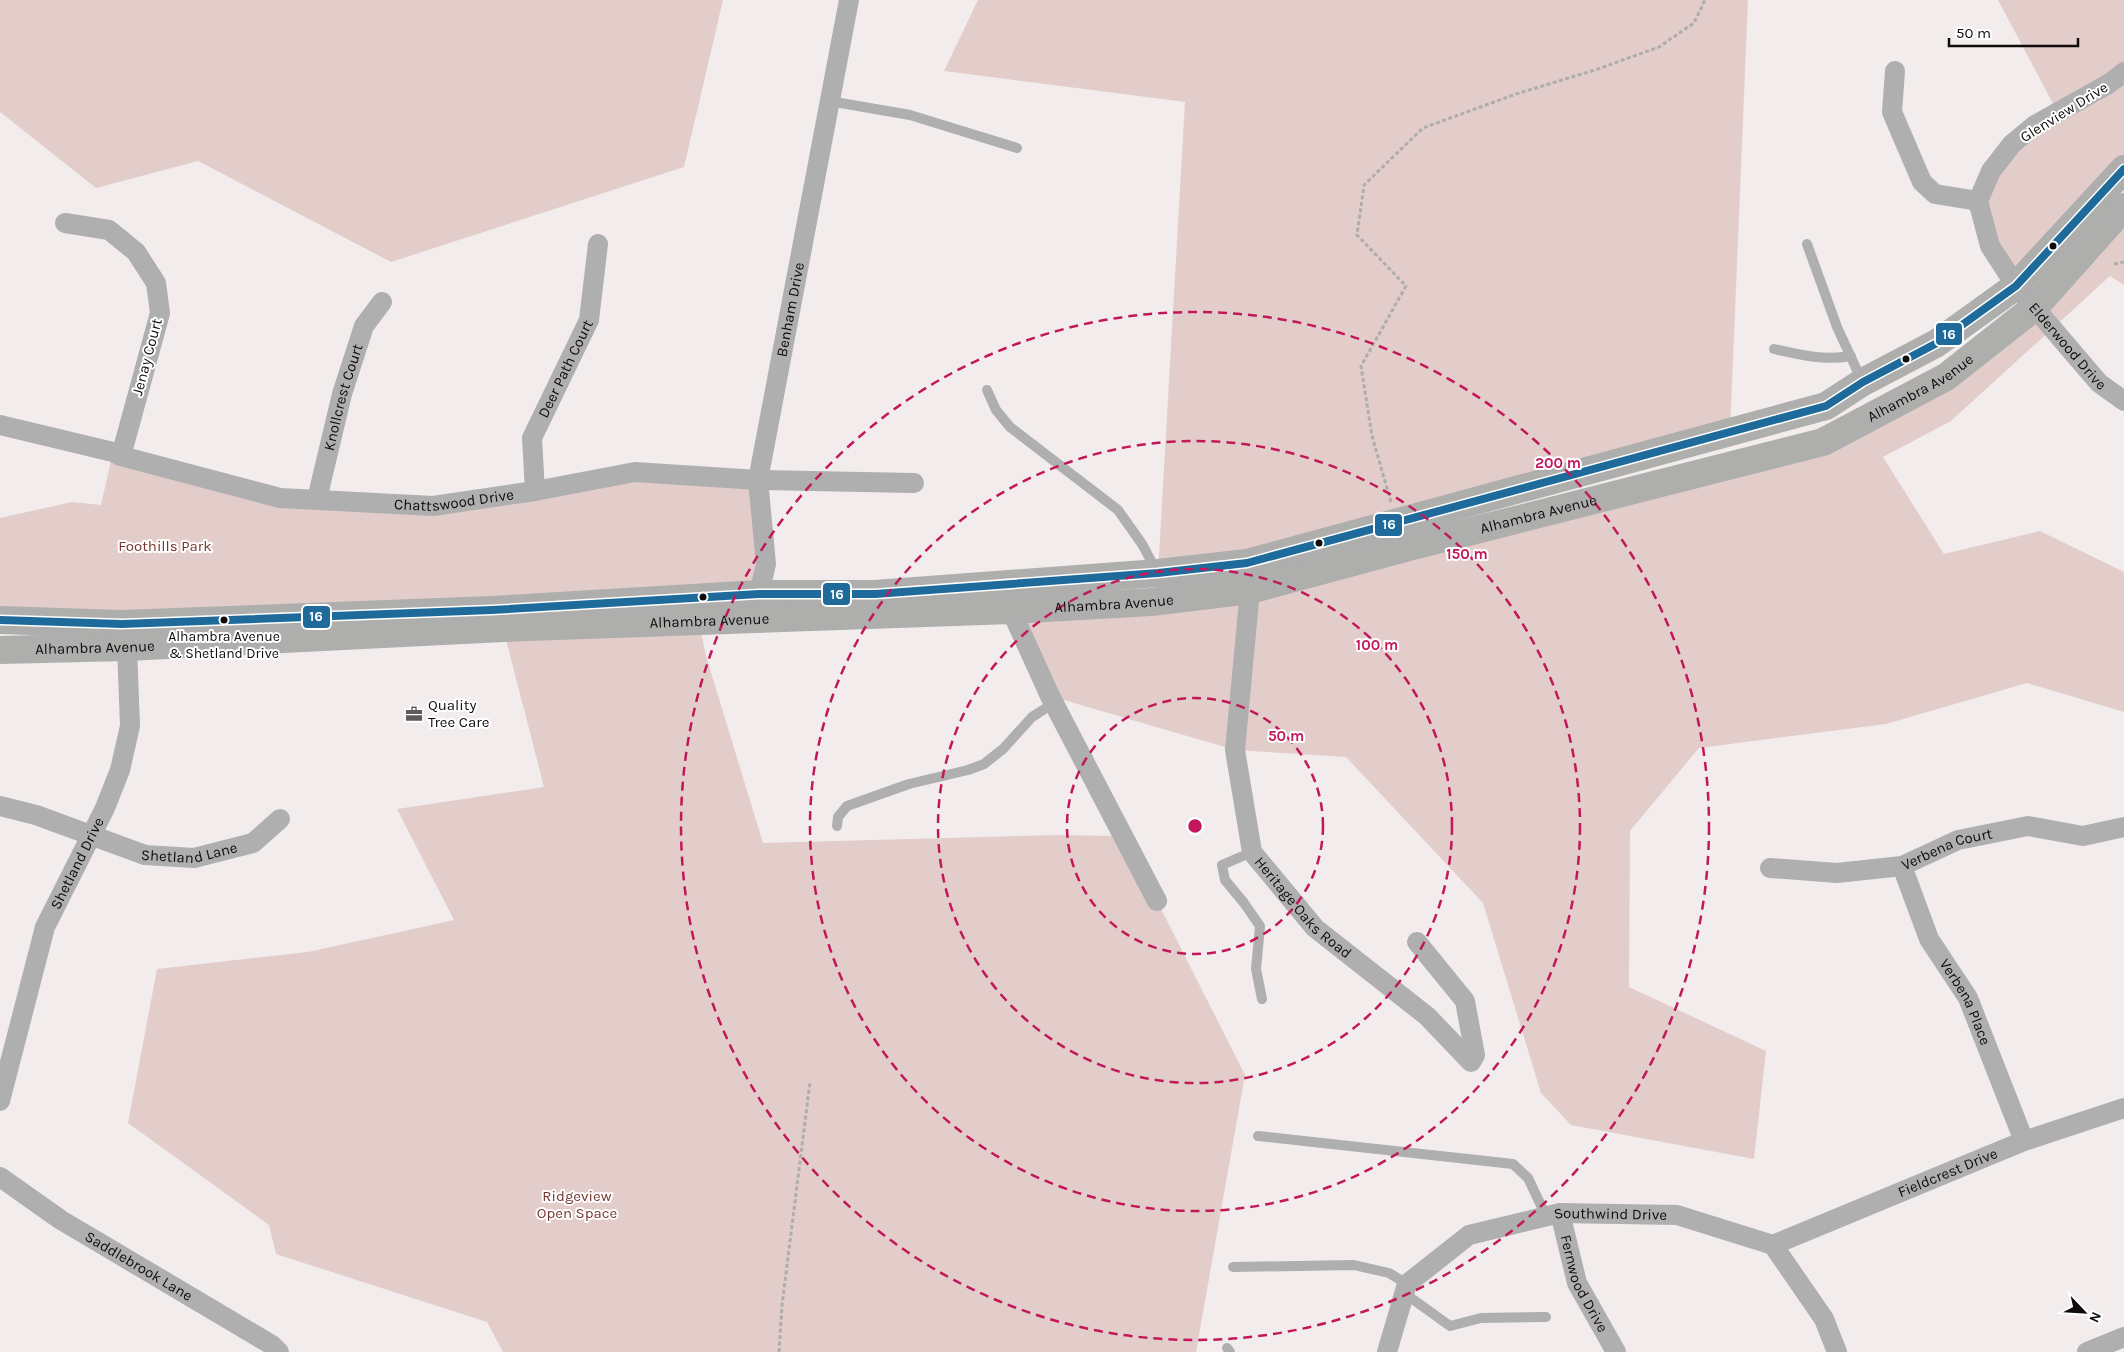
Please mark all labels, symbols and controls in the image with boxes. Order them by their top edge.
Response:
scale bar [1949,15,2078,47]
text: 50 m [1956,24,1991,42]
street label: Glenview Drive [2017,78,2111,146]
unlabelled marker [2048,241,2058,251]
street label: Benham Drive [773,261,808,358]
street label: Elderwood Drive [2025,299,2109,394]
street label: Jenay Court [128,316,166,398]
street label: Deer Path Court [534,316,597,421]
line badge: 16 [1935,322,1963,346]
text: 16 [1942,326,1956,343]
street label: Knollcrest Court [320,341,367,453]
street label: Alhambra Avenue [1864,350,1977,426]
unlabelled marker [1901,354,1911,364]
text: 200 m [1535,454,1581,472]
street label: Chattswood Drive [394,485,515,515]
street label: Alhambra Avenue [1478,491,1599,538]
line badge: 16 [1374,513,1403,537]
text: 16 [1382,516,1396,533]
park label: Foothills Park [118,537,212,555]
unlabelled marker [1314,538,1324,548]
text: 150 m [1446,545,1488,563]
line badge: 16 [822,582,851,606]
text: 16 [830,586,844,603]
street label: Alhambra Avenue [1054,590,1175,617]
unlabelled marker [698,592,708,602]
line badge: 16 [302,605,331,629]
text: 16 [309,608,323,625]
street label: Alhambra Avenue [649,610,770,632]
marker: Alhambra Avenue & Shetland Drive [219,615,229,625]
place label: Alhambra Avenue & Shetland Drive [168,628,280,662]
text: 100 m [1356,636,1398,654]
street label: Alhambra Avenue [35,637,155,658]
place label: Quality Tree Care [428,696,489,731]
office icon: Quality Tree Care [404,704,424,724]
text: 50 m [1268,727,1304,745]
street label: Shetland Drive [46,814,108,912]
centre of rings [1186,817,1204,835]
street label: Verbena Court [1899,824,1994,874]
street label: Shetland Lane [140,838,239,867]
street label: Heritage Oaks Road [1251,853,1355,962]
street label: Verbena Place [1936,956,1995,1048]
street label: Fieldcrest Drive [1895,1144,2000,1201]
park label: Ridgeview Open Space [537,1187,617,1222]
street label: Southwind Drive [1552,1204,1667,1224]
street label: Saddlebrook Lane [82,1227,196,1305]
street label: Fernwood Drive [1557,1233,1612,1335]
north arrow [2059,1287,2109,1337]
text: N [2086,1309,2105,1325]

